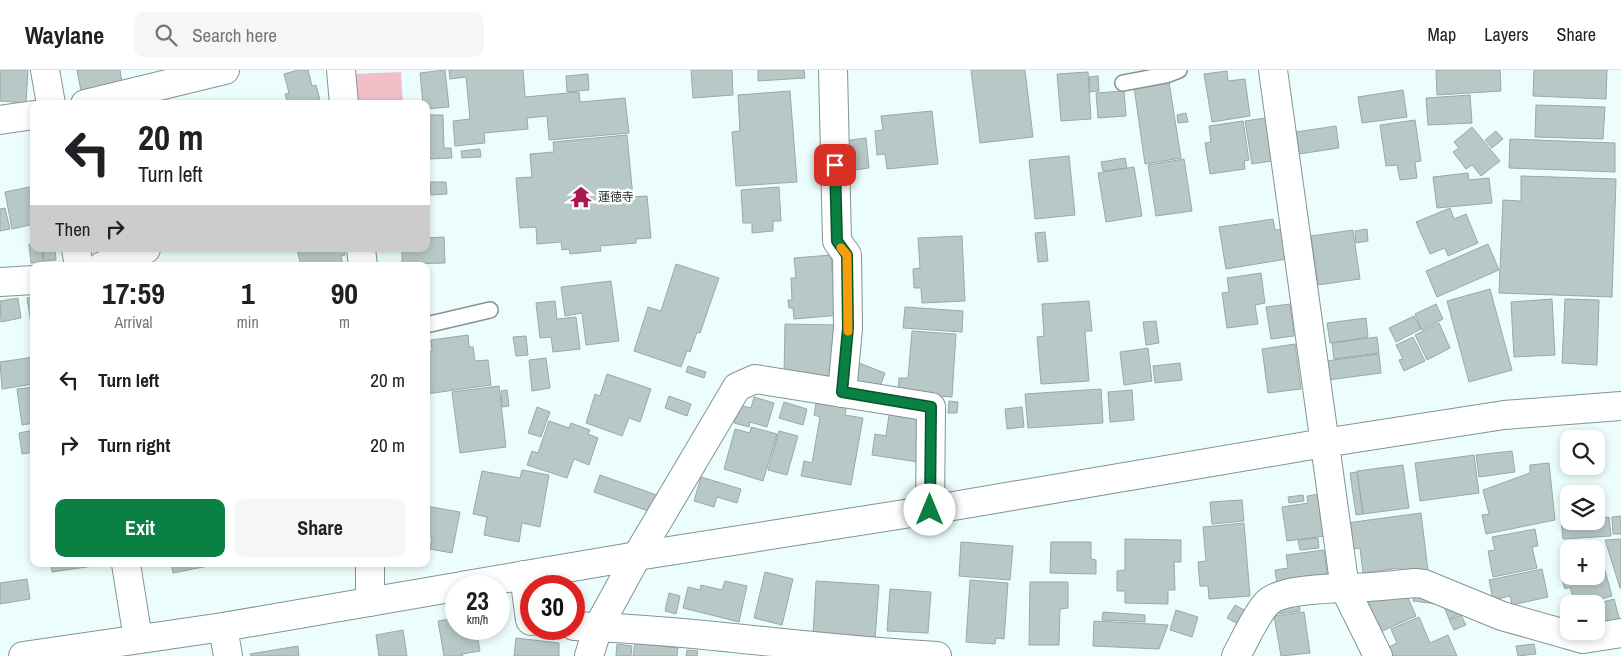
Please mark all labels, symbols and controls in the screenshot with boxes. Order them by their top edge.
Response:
search box [134,12,484,57]
text: Waylane [25,19,104,51]
icon: search [152,21,180,49]
text: Search here [192,22,277,48]
text: Map [1428,22,1456,47]
text: Layers [1484,22,1529,47]
text: Share [1557,22,1596,47]
text: 20 m [138,114,203,161]
icon: left [55,120,120,185]
pin [814,144,856,186]
icon: arrive [821,151,849,179]
text: Turn left [138,159,203,189]
temple icon: 蓮徳寺 [568,184,594,210]
place label: 蓮徳寺 [598,189,634,205]
icon: right [101,215,129,243]
text: Then [55,216,91,242]
text: 17:59 [102,273,165,313]
text: 1 [241,273,255,313]
text: 90 [331,273,358,313]
text: Arrival [114,311,152,333]
text: min [237,311,259,333]
text: m [339,311,350,333]
icon: left [55,366,83,394]
text: Turn left [98,367,159,393]
text: 20 m [370,367,405,393]
map controls [1560,430,1605,640]
button: search [1560,430,1605,475]
icon: right [55,431,83,459]
text: Turn right [98,432,170,458]
text: 20 m [370,432,405,458]
position arrow [903,483,955,535]
button: layers [1560,485,1605,530]
button: Exit [55,499,225,557]
button: Share [235,499,405,557]
button: + [1560,540,1605,585]
speed limit sign: 30 [520,575,585,640]
text: 23 [466,584,489,618]
button: − [1560,595,1605,640]
text: km/h [467,612,488,628]

